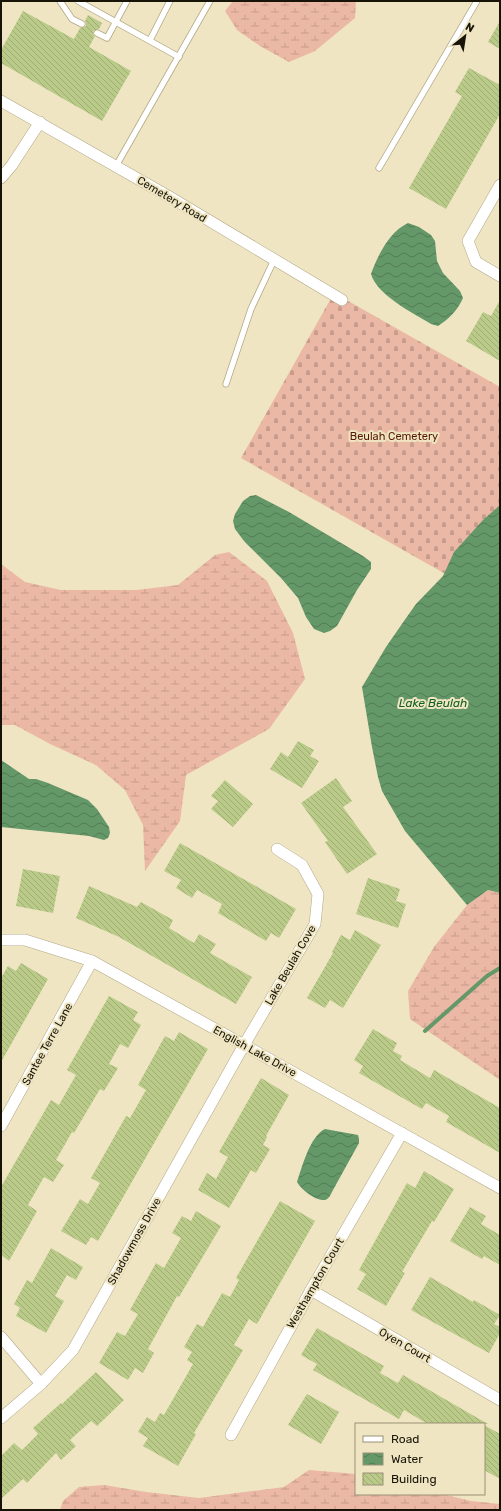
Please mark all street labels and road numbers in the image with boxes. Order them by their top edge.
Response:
street label: Cemetery Road [135,174,209,225]
street label: Lake Beulah Cove [262,923,319,1008]
street label: Santee Terre Lane [19,1001,75,1088]
street label: English Lake Drive [211,1023,299,1080]
street label: Shadowmoss Drive [105,1195,164,1287]
street label: Westhampton Court [284,1235,347,1331]
street label: Oyen Court [377,1325,434,1366]

